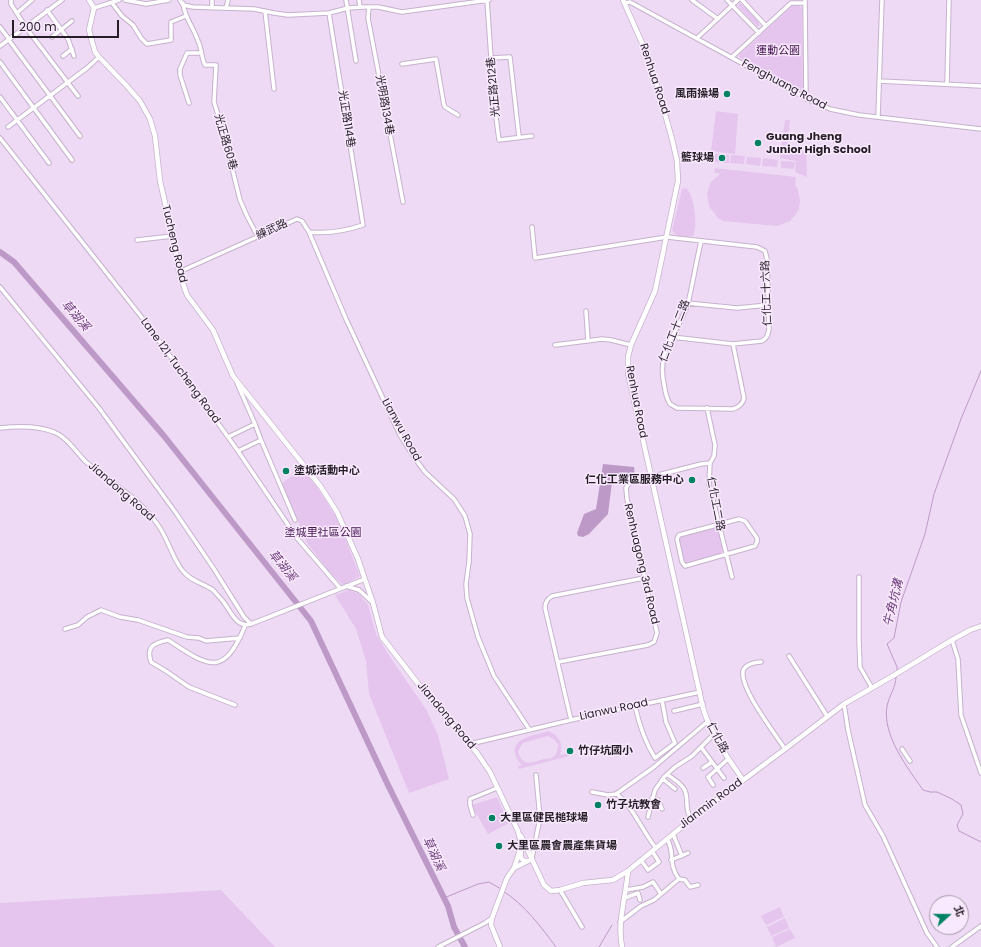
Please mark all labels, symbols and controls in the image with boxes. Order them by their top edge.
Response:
scale bar [14,12,121,38]
text: 200 m [19,18,57,35]
street label: Renhua Road [636,42,672,116]
park label: 運動公園 [756,44,800,58]
street label: 光正路212巷 [485,56,503,118]
street label: Fenghuang Road [739,57,829,113]
street label: 光明路134巷 [372,74,396,136]
place label: 風雨操場 [675,87,719,101]
street label: 光正路114巷 [335,89,357,149]
marker: 風雨操場 [722,89,732,99]
street label: 光正路60巷 [211,112,239,172]
place label: Guang Jheng Junior High School [766,130,871,156]
marker: Guang Jheng Junior High School [753,138,763,148]
place label: 籃球場 [681,151,714,165]
marker: 籃球場 [717,153,727,163]
street label: Tucheng Road [159,204,189,284]
street label: 練武路 [254,217,290,243]
street label: 仁化工十六路 [759,260,775,326]
water label: 草湖溪 [58,298,92,334]
street label: 仁化工十二路 [657,298,693,364]
street label: Lane 121, Tucheng Road [137,316,223,426]
street label: Renhua Road [622,365,650,439]
street label: Lianwu Road [378,396,424,464]
street label: Jiandong Road [85,460,157,524]
place label: 塗城活動中心 [294,464,360,478]
marker: 塗城活動中心 [281,466,291,476]
place label: 仁化工業區服務中心 [585,473,684,487]
marker: 仁化工業區服務中心 [687,475,697,485]
street label: 仁化工二路 [703,476,727,532]
street label: Renhuagong 3rd Road [621,502,661,626]
park label: 塗城里社區公園 [285,526,361,540]
water label: 草湖溪 [265,547,299,585]
water label: 牛角坑溝 [881,578,907,628]
street label: Jiandong Road [414,680,478,752]
street label: Lianwu Road [579,696,649,724]
street label: 仁化路 [703,720,731,756]
place label: 竹仔坑國小 [578,744,633,758]
marker: 竹仔坑國小 [565,746,575,756]
street label: Jianmin Road [677,776,745,832]
place label: 竹子坑教會 [606,798,661,812]
marker: 竹子坑教會 [593,800,603,810]
place label: 大里區健民槌球場 [500,811,588,825]
marker: 大里區健民槌球場 [487,813,497,823]
water label: 草湖溪 [419,835,447,873]
place label: 大里區農會農產集貨場 [507,839,617,853]
marker: 大里區農會農產集貨場 [494,841,504,851]
north arrow [929,895,969,935]
text: 北 [950,903,969,919]

